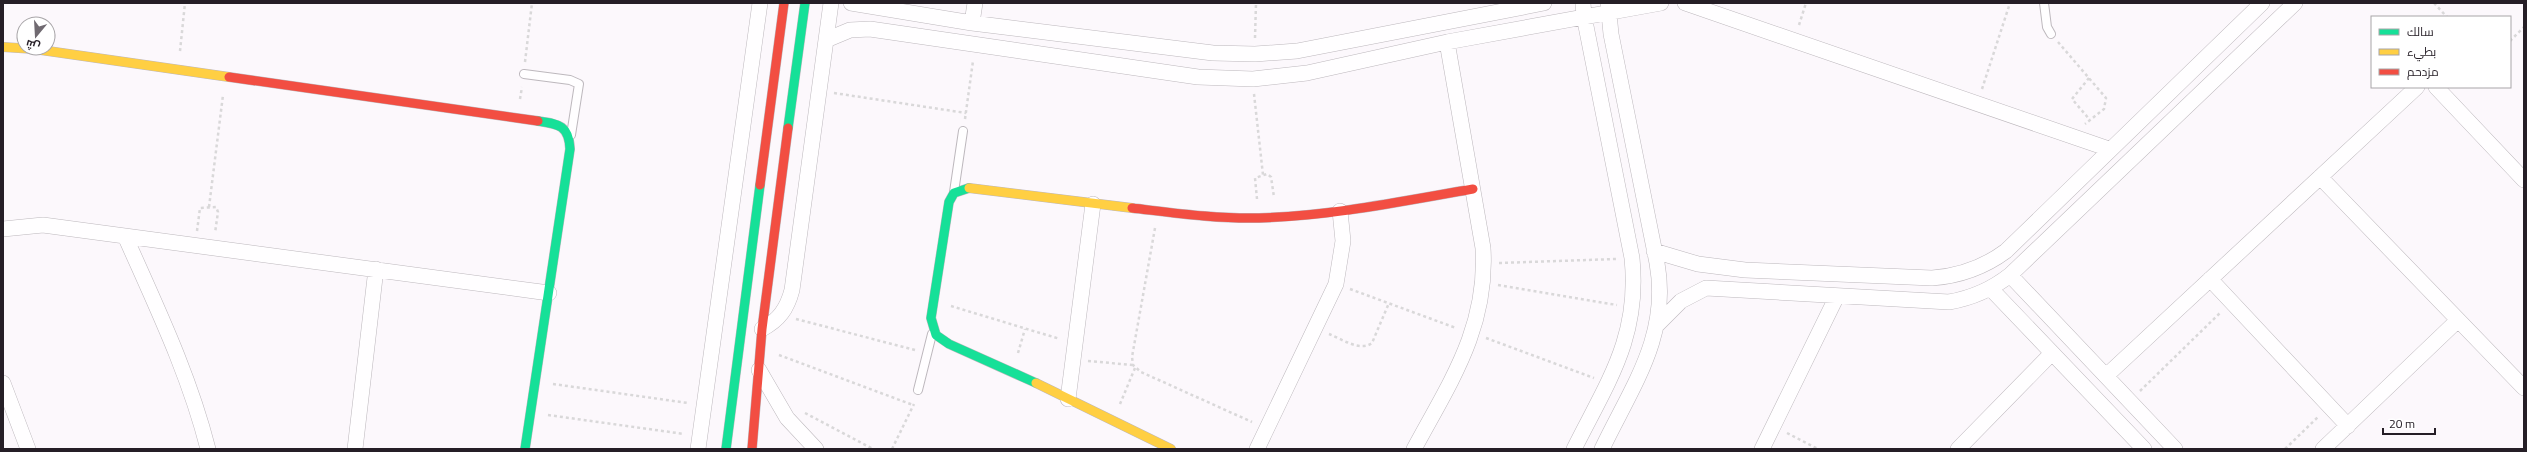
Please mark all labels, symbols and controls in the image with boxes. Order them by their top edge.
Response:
north arrow [16,16,56,56]
legend [2371,16,2511,88]
text: سالك [2407,20,2434,43]
text: ش [23,34,43,57]
text: بطيء [2407,40,2436,63]
text: مزدحم [2407,60,2439,83]
scale bar [2383,410,2435,436]
text: 20 m [2389,412,2415,435]

